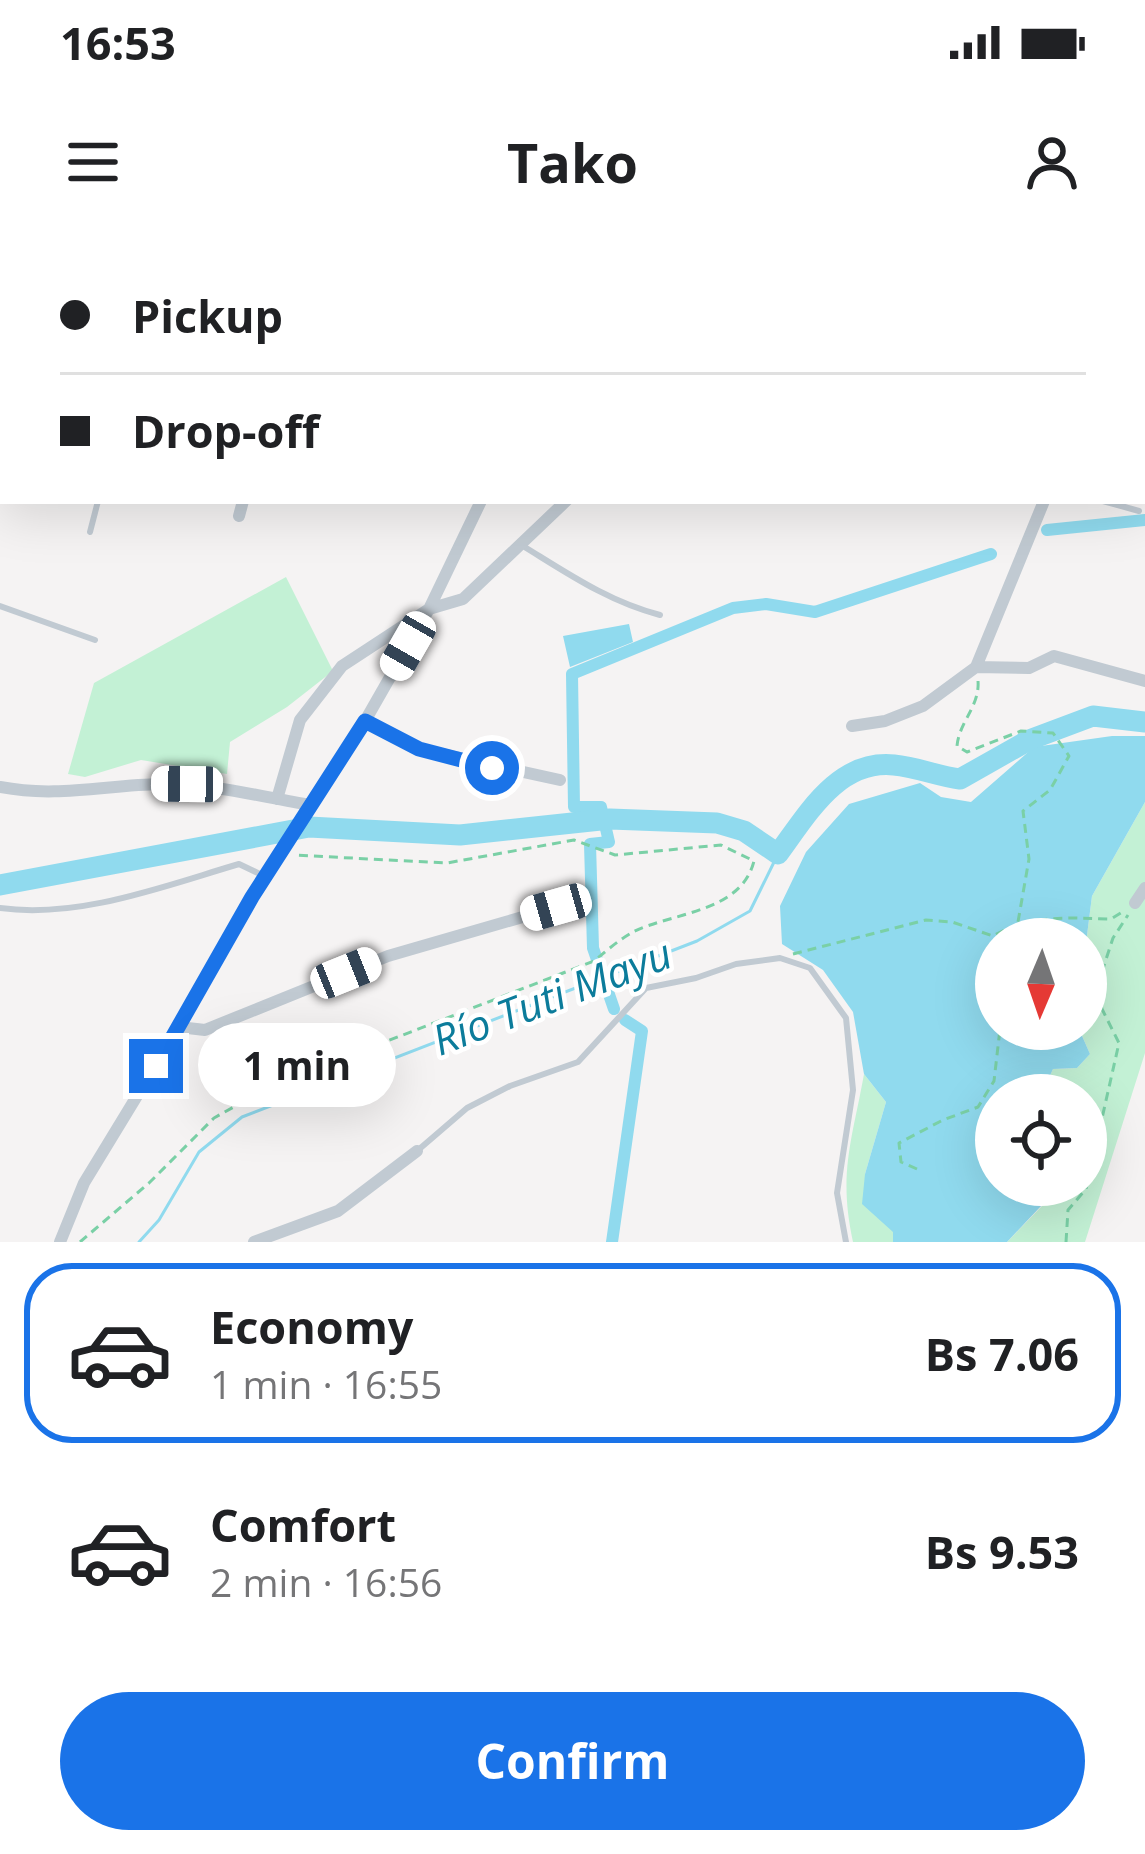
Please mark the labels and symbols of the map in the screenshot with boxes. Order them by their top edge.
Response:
car [374,606,442,686]
route start [465,741,519,795]
car [151,765,223,803]
car [516,880,596,934]
north arrow [975,918,1107,1050]
water label: Río Tuti Mayu [424,924,679,1067]
car [306,943,386,1003]
callout: 1 min [198,1024,396,1108]
route end [129,1039,183,1093]

